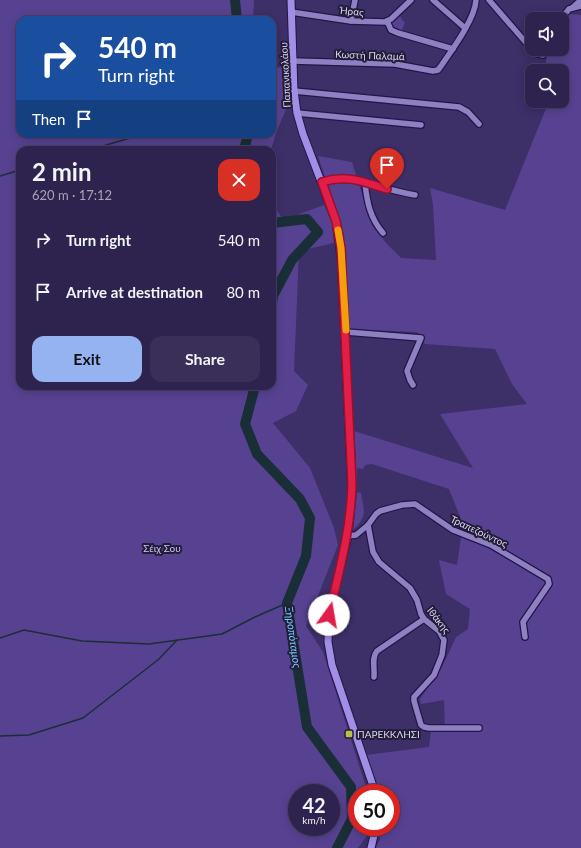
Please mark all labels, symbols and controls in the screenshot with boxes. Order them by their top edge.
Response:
street label: Ήρας [339,4,365,18]
map controls [525,12,569,108]
button: sound [525,12,569,56]
text: 540 m [98,30,177,64]
icon: right [32,32,84,84]
street label: Παπανικολάου [277,42,293,108]
street label: Κωστή Παλαμά [335,48,405,62]
text: Turn right [98,64,175,86]
button: search [525,64,569,108]
icon: arrive [73,108,95,130]
text: Then [32,110,65,128]
pin [370,148,404,189]
icon: arrive [376,154,398,176]
text: 2 min [32,157,92,186]
button: close [218,159,260,201]
text: 620 m · 17:12 [32,187,112,203]
icon: right [32,229,54,251]
text: Turn right [66,231,131,249]
text: 540 m [218,231,260,249]
icon: arrive [32,281,54,303]
text: Arrive at destination [66,283,203,301]
text: 80 m [226,283,260,301]
button: Exit [32,336,142,382]
button: Share [150,336,260,382]
street label: Τραπεζούντος [449,513,510,550]
park label: Σέιχ Σου [143,542,181,554]
position arrow [308,594,350,636]
street label: Ιθάκης [425,604,453,636]
water label: Ξηροπόταμος [283,605,304,669]
place label: ΠΑΡΕΚΚΛΗΣΙ [357,728,420,740]
marker: ΠΑΡΕΚΚΛΗΣΙ [344,729,354,739]
speed limit sign: 50 [348,784,400,836]
text: 42 [302,793,326,817]
text: km/h [302,814,326,826]

